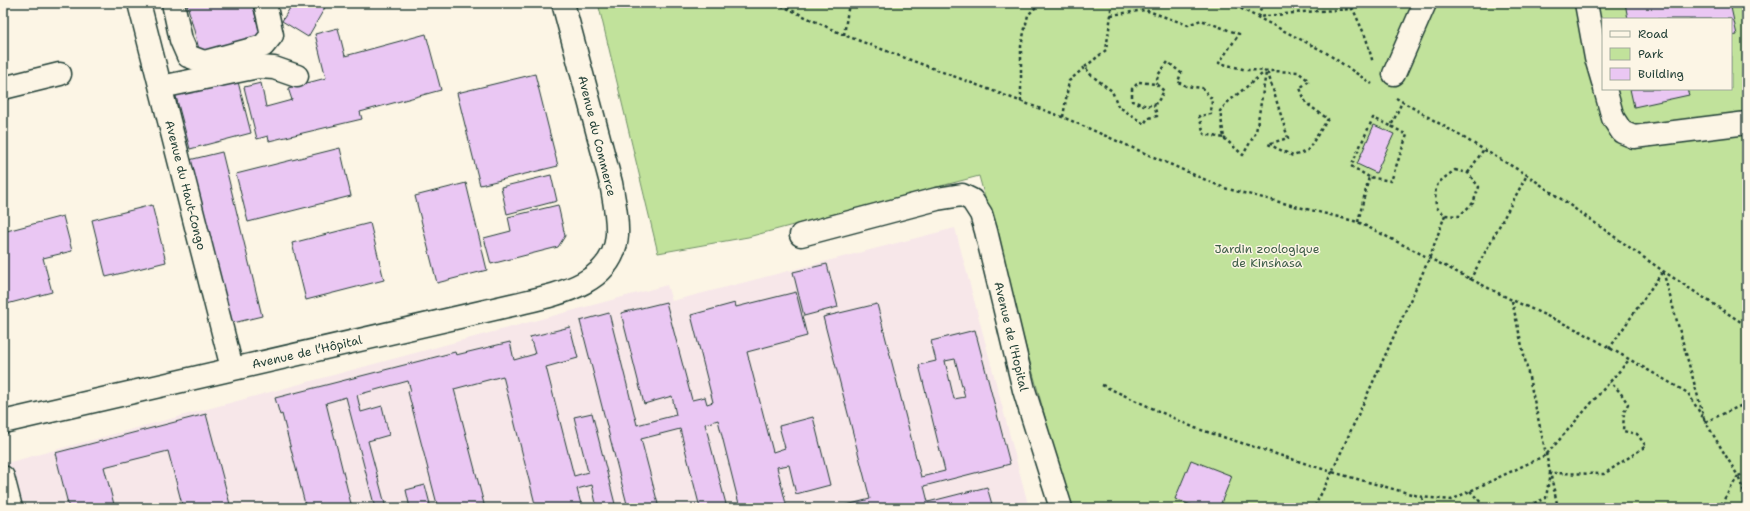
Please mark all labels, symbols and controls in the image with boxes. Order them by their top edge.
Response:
legend [1602,18,1732,90]
text: Road [1638,26,1669,42]
text: Park [1638,46,1664,62]
text: Building [1638,66,1684,82]
street label: Avenue du Commerce [574,74,620,198]
street label: Avenue du Haut-Congo [161,119,210,252]
park label: Jardin zoologique de Kinshasa [1215,241,1320,271]
street label: Avenue de l'Hopital [990,280,1032,393]
street label: Avenue de l’Hôpital [250,332,364,372]

